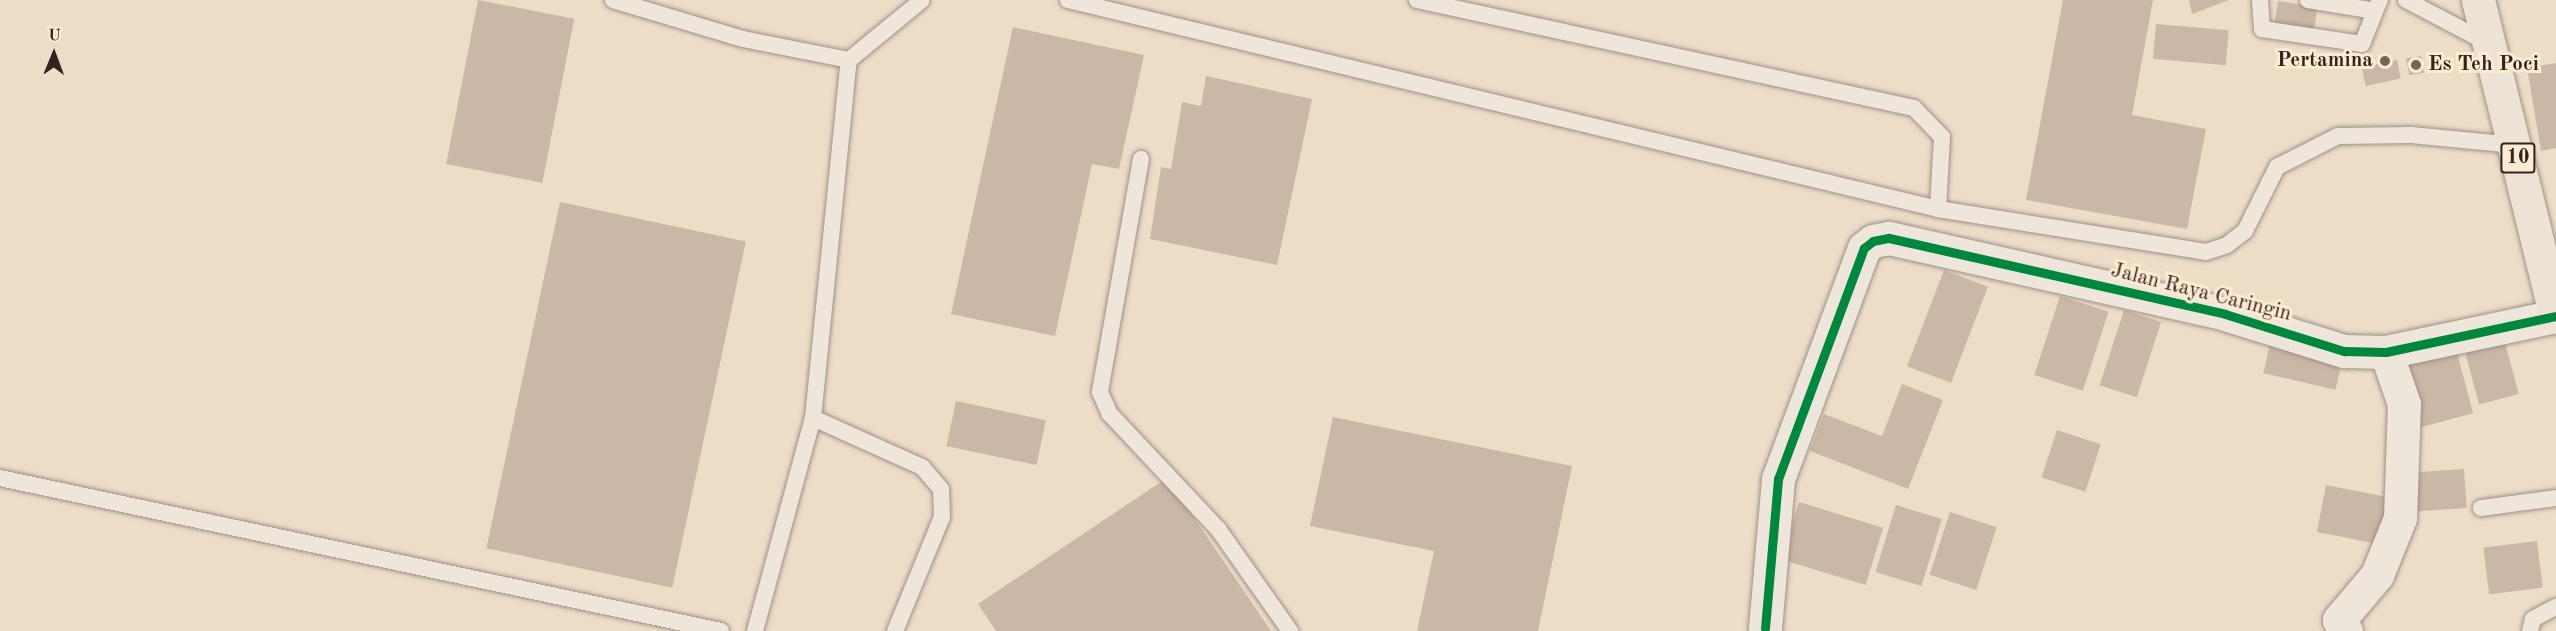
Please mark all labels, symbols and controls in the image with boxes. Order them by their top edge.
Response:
north arrow [24,24,84,84]
text: U [48,28,61,44]
place label: Pertamina [2277,48,2373,74]
place label: Es Teh Poci [2428,52,2539,78]
marker: Pertamina [2378,54,2392,68]
marker: Es Teh Poci [2409,58,2423,72]
road number: 10 [2500,141,2536,175]
street label: Jalan Raya Caringin [2108,258,2294,328]

